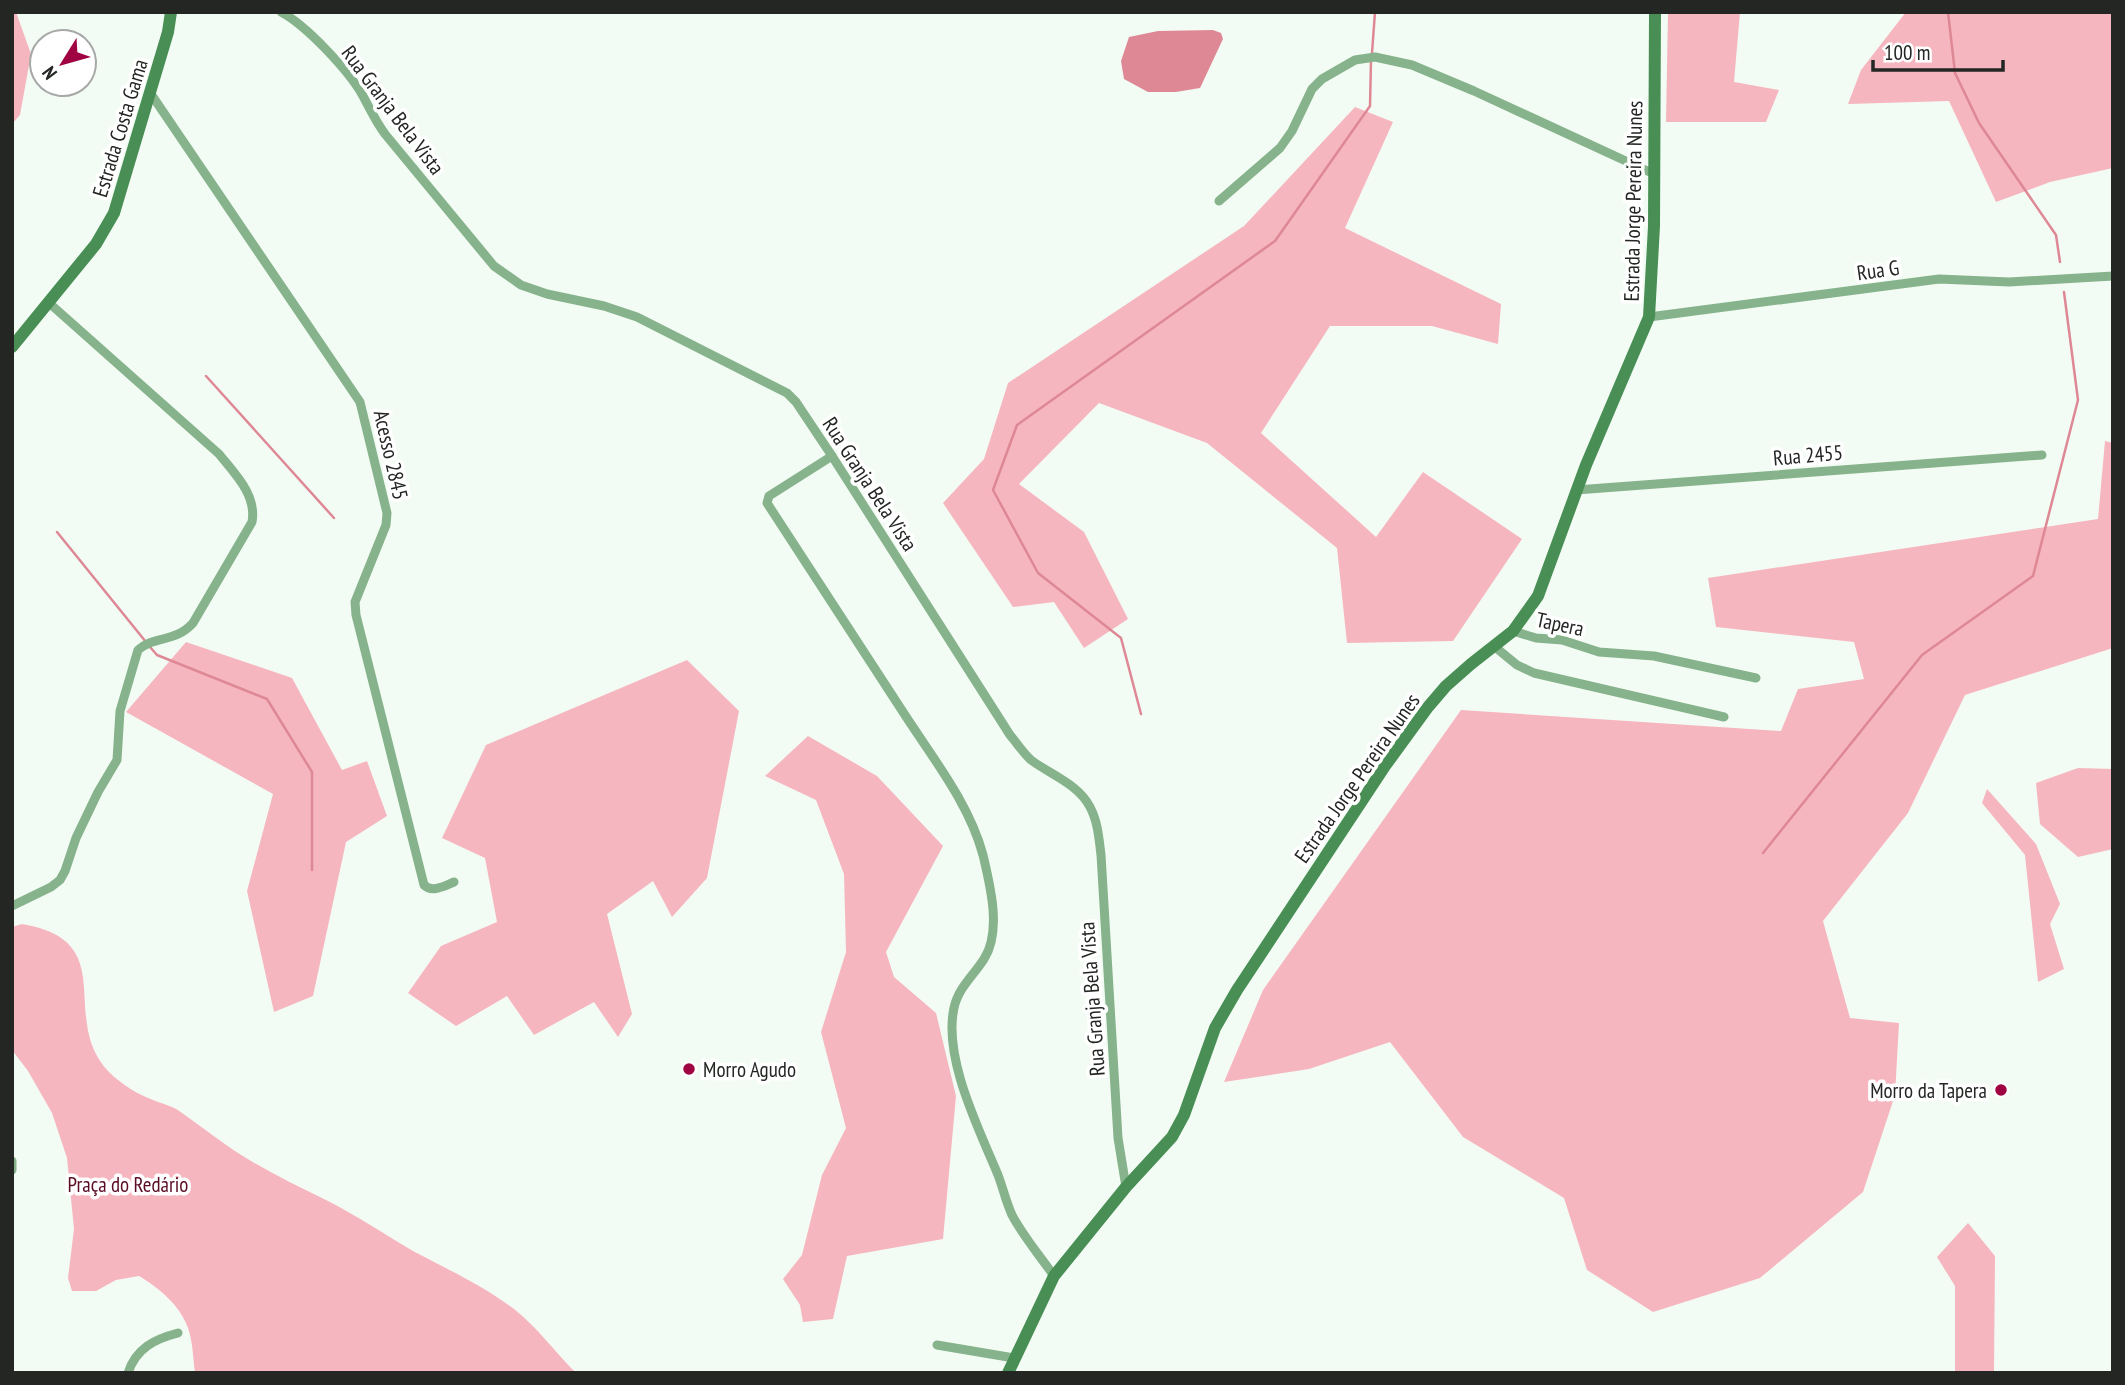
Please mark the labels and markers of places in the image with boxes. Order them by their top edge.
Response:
place label: Morro Agudo [703,1056,796,1083]
marker: Morro Agudo [681,1061,697,1077]
place label: Morro da Tapera [1870,1077,1987,1104]
marker: Morro da Tapera [1993,1082,2009,1098]

